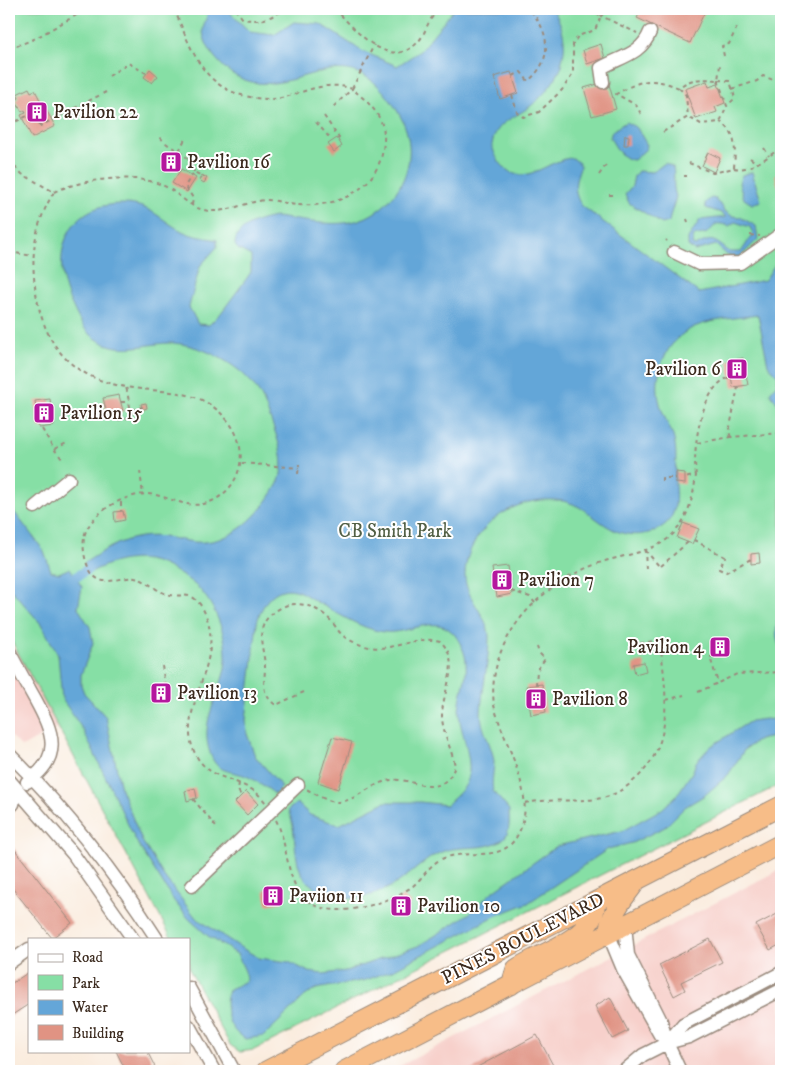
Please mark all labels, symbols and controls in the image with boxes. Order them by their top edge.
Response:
building icon: Pavilion 22 [25,100,49,124]
place label: Pavilion 22 [53,101,138,124]
building icon: Pavilion 16 [159,150,183,174]
place label: Pavilion 16 [187,151,271,174]
building icon: Pavilion 6 [725,357,749,381]
place label: Pavilion 6 [645,358,722,381]
building icon: Pavilion 15 [32,401,56,425]
place label: Pavilion 15 [60,402,143,425]
park label: CB Smith Park [338,520,452,543]
building icon: Pavilion 7 [490,568,514,592]
place label: Pavilion 7 [518,569,594,592]
building icon: Pavilion 4 [708,635,732,659]
place label: Pavilion 4 [627,636,705,659]
building icon: Pavilion 13 [149,681,173,705]
place label: Pavilion 13 [177,682,257,705]
building icon: Pavilion 8 [524,687,548,711]
place label: Pavilion 8 [552,688,628,711]
building icon: Paviion 11 [261,884,285,908]
place label: Paviion 11 [289,885,363,908]
street label: PINES BOULEVARD [438,888,608,990]
building icon: Pavilion 10 [389,894,413,918]
place label: Pavilion 10 [417,895,500,918]
legend [28,938,190,1052]
text: Road [72,948,104,967]
text: Park [72,974,101,993]
text: Water [71,998,108,1017]
text: Building [72,1024,124,1043]

